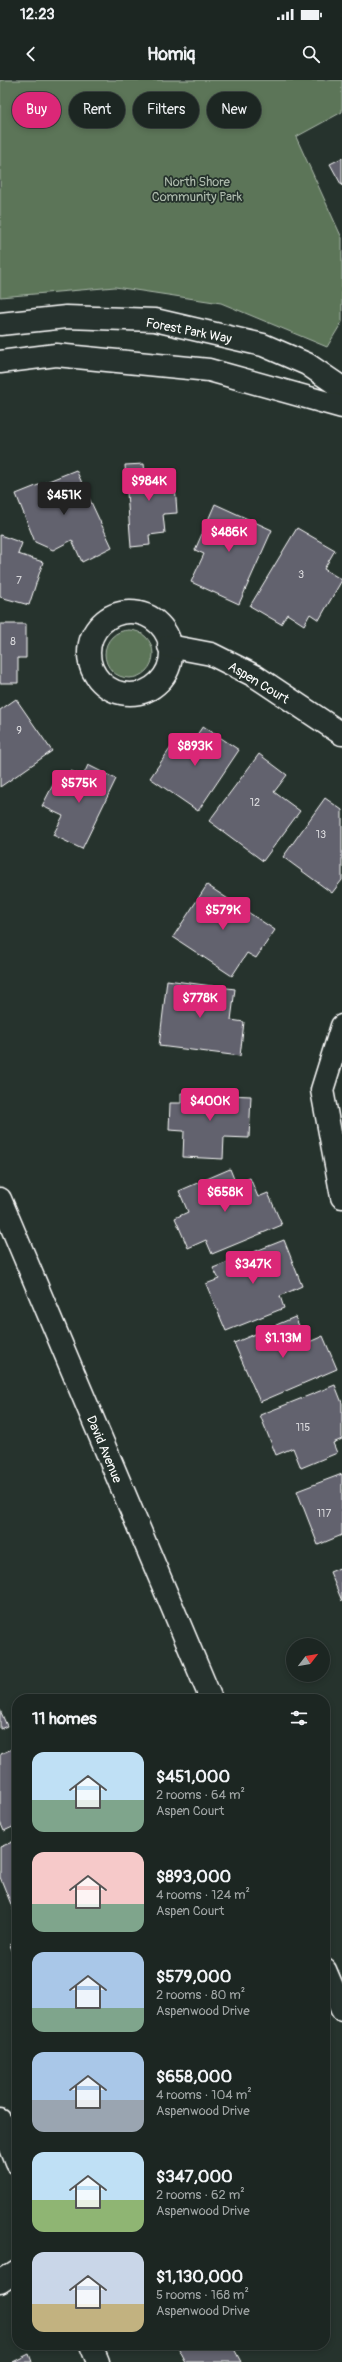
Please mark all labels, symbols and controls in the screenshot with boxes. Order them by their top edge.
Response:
text: 12:23 [20,5,55,24]
icon: back [20,43,42,65]
text: Homiq [147,43,195,66]
icon: search [300,43,322,65]
chip: Buy [12,92,61,128]
chip: Rent [69,92,125,128]
chip: Filters [133,92,199,128]
chip: New [207,92,261,128]
park label: North Shore Community Park [152,174,243,205]
street label: Forest Park Way [145,315,234,347]
pin: $984K [121,468,177,502]
text: $984K [131,473,167,489]
pin: $451K [36,482,92,516]
text: $451K [47,487,81,503]
pin: $486K [201,519,257,553]
text: $486K [211,524,247,540]
house number: 3 [298,568,304,581]
house number: 7 [16,574,22,587]
house number: 8 [10,635,16,648]
street label: Aspen Court [225,658,292,708]
house number: 9 [16,724,22,737]
pin: $893K [167,733,223,767]
text: $893K [177,738,213,754]
pin: $575K [51,770,107,804]
text: $575K [61,775,97,791]
house number: 12 [250,796,260,809]
house number: 13 [316,828,326,841]
pin: $579K [195,897,251,931]
text: $579K [205,902,241,918]
pin: $778K [172,985,228,1019]
text: $778K [182,990,218,1006]
pin: $400K [182,1088,238,1122]
text: $400K [190,1093,230,1109]
pin: $658K [197,1179,253,1213]
text: $658K [207,1184,243,1200]
pin: $347K [225,1251,281,1285]
text: $347K [235,1256,271,1272]
pin: $1.13M [250,1325,316,1359]
text: $1.13M [265,1330,301,1346]
street label: David Avenue [83,1413,126,1486]
house number: 115 [296,1421,310,1434]
house number: 117 [317,1507,331,1520]
north arrow [286,1638,330,1682]
map controls [286,1638,330,1682]
icon: filters [288,1707,310,1729]
text: 11 homes [32,1708,97,1729]
text: $451,000 [156,1766,230,1787]
icon: home [64,1768,112,1816]
text: 2 rooms · 64 m² [156,1787,245,1803]
text: Aspen Court [156,1803,224,1819]
text: $893,000 [156,1866,231,1887]
icon: home [64,1868,112,1916]
text: 4 rooms · 124 m² [156,1887,250,1903]
text: Aspen Court [156,1903,224,1919]
text: $579,000 [156,1966,231,1987]
icon: home [64,1968,112,2016]
text: 2 rooms · 80 m² [156,1987,245,2003]
text: Aspenwood Drive [156,2003,250,2019]
text: $658,000 [156,2066,232,2087]
icon: home [64,2068,112,2116]
text: 4 rooms · 104 m² [156,2087,252,2103]
text: Aspenwood Drive [156,2103,250,2119]
text: $347,000 [156,2166,233,2187]
icon: home [64,2168,112,2216]
text: 2 rooms · 62 m² [156,2187,245,2203]
text: Aspenwood Drive [156,2203,250,2219]
text: $1,130,000 [156,2266,243,2287]
icon: home [64,2268,112,2316]
text: 5 rooms · 168 m² [156,2287,249,2303]
text: Aspenwood Drive [156,2303,250,2319]

